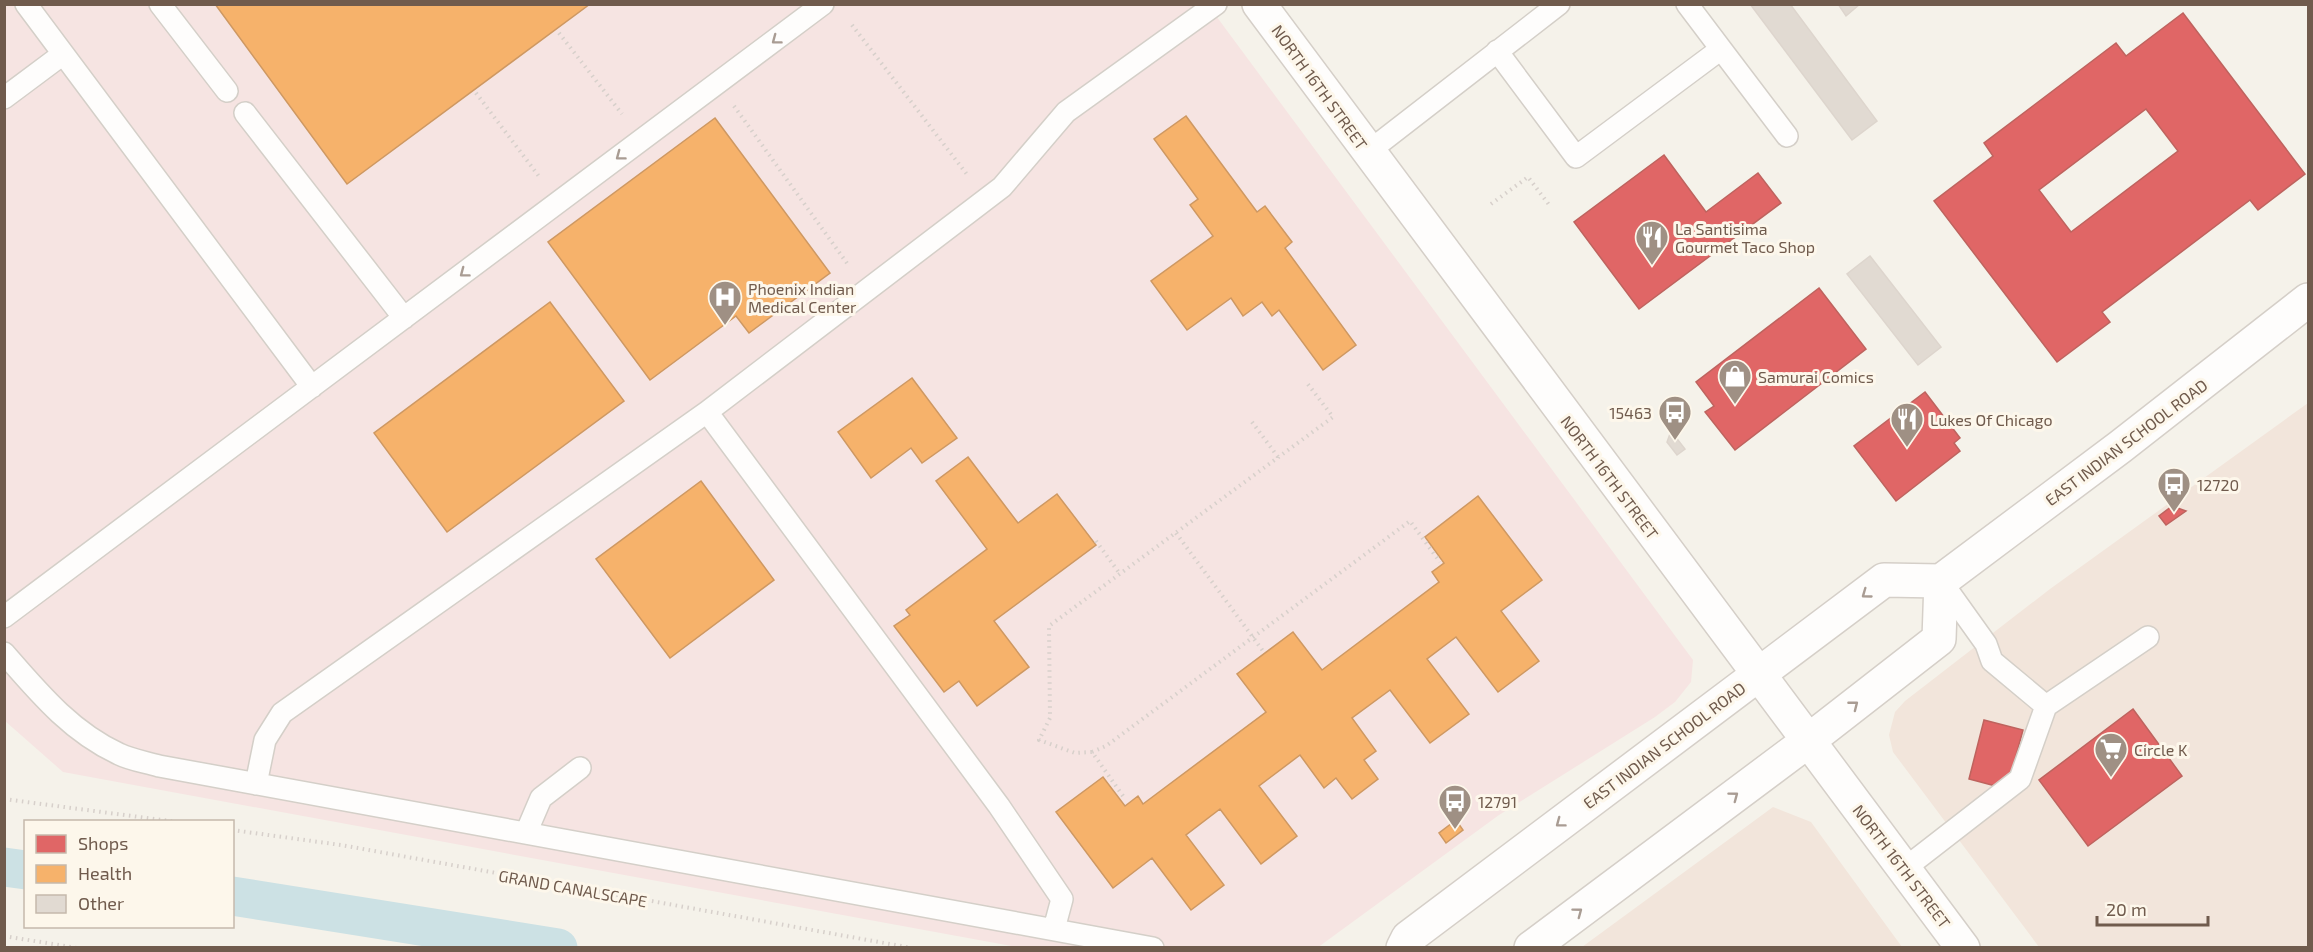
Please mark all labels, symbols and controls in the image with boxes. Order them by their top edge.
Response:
street label: NORTH 16TH STREET [1268,21,1372,153]
one-way arrow [771,32,782,43]
one-way arrow [615,149,626,160]
restaurant icon: La Santisima Gourmet Taco Shop [1634,219,1670,266]
place label: La Santisima Gourmet Taco Shop [1675,219,1815,256]
one-way arrow [459,266,470,277]
hospital icon: Phoenix Indian Medical Center [707,279,743,326]
place label: Phoenix Indian Medical Center [748,279,857,316]
shop icon: Samurai Comics [1717,358,1753,405]
place label: Samurai Comics [1758,367,1874,386]
street label: EAST INDIAN SCHOOL ROAD [2041,375,2211,509]
bus stop icon: 15463 [1657,394,1693,441]
restaurant icon: Lukes Of Chicago [1889,401,1925,448]
place label: 15463 [1609,403,1652,422]
place label: Lukes Of Chicago [1930,410,2053,429]
street label: NORTH 16TH STREET [1557,412,1663,542]
bus stop icon: 12720 [2156,466,2192,513]
place label: 12720 [2197,475,2239,494]
one-way arrow [1861,587,1872,598]
street label: EAST INDIAN SCHOOL ROAD [1579,678,1749,812]
one-way arrow [1848,702,1859,713]
supermarket icon: Circle K [2093,731,2129,778]
place label: Circle K [2134,740,2188,759]
bus stop icon: 12791 [1437,783,1473,830]
place label: 12791 [1478,792,1517,811]
one-way arrow [1727,792,1738,803]
street label: NORTH 16TH STREET [1849,801,1955,931]
one-way arrow [1555,816,1566,827]
legend [24,820,234,928]
text: Shops [78,832,128,854]
text: Health [78,862,132,884]
street label: GRAND CANALSCAPE [497,866,649,910]
scale bar [2097,889,2208,927]
text: Other [78,892,124,914]
text: 20 m [2106,898,2147,920]
one-way arrow [1571,909,1582,920]

